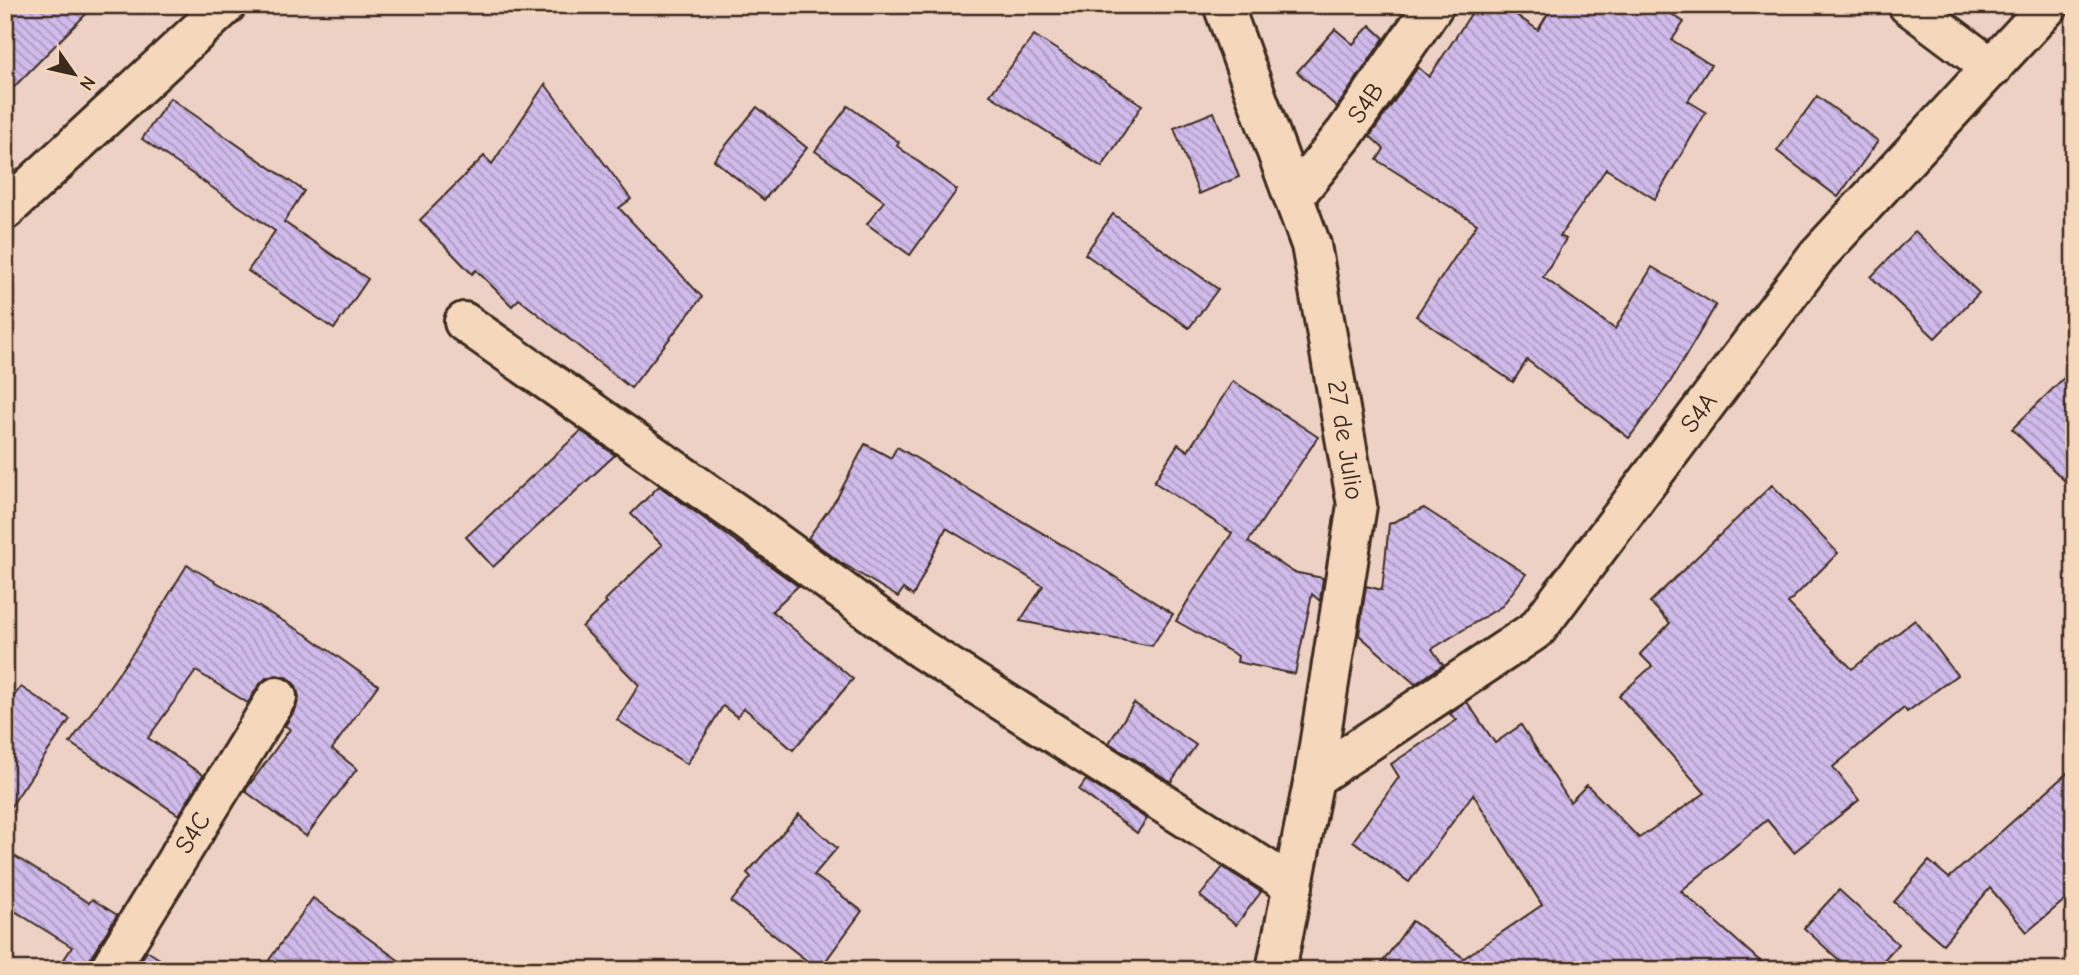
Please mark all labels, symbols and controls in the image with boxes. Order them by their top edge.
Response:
north arrow [38,38,108,108]
text: N [75,72,100,94]
street label: S4B [1341,77,1391,129]
street label: 27 de Julio [1321,378,1369,502]
street label: S4A [1674,387,1724,439]
street label: S4C [169,807,217,859]

